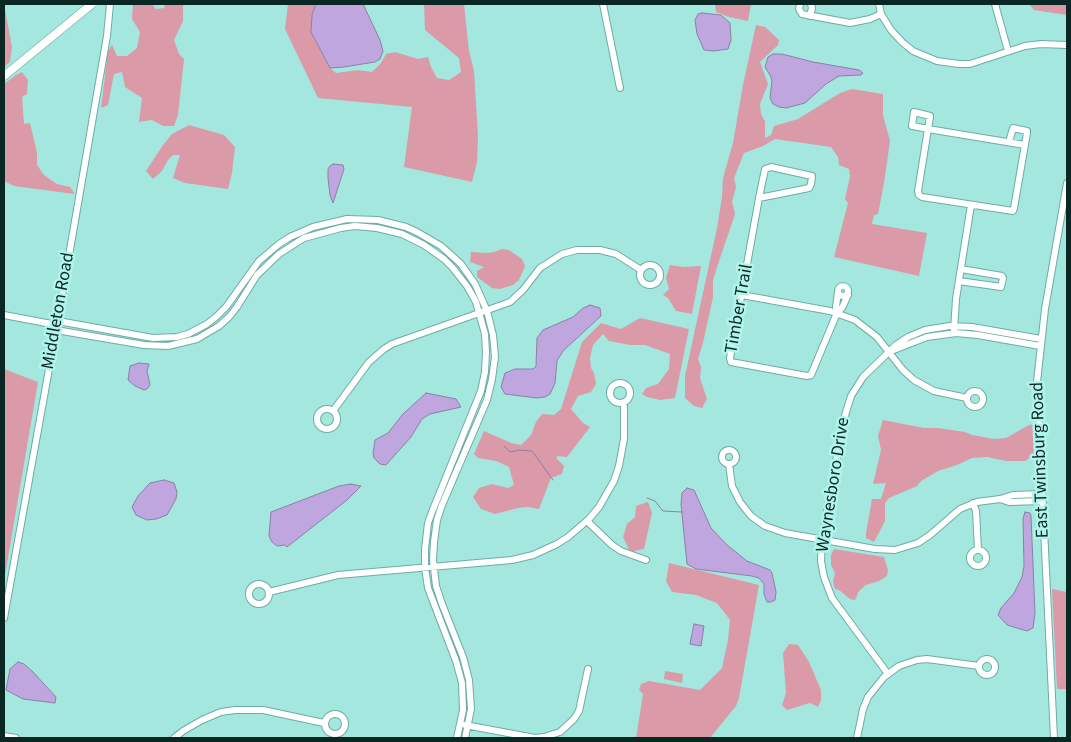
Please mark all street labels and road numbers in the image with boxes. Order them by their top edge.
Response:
street label: Middleton Road [38,251,80,371]
street label: Timber Trail [722,263,758,355]
street label: East Twinsburg Road [1027,382,1055,538]
street label: Waynesboro Drive [813,416,855,554]

